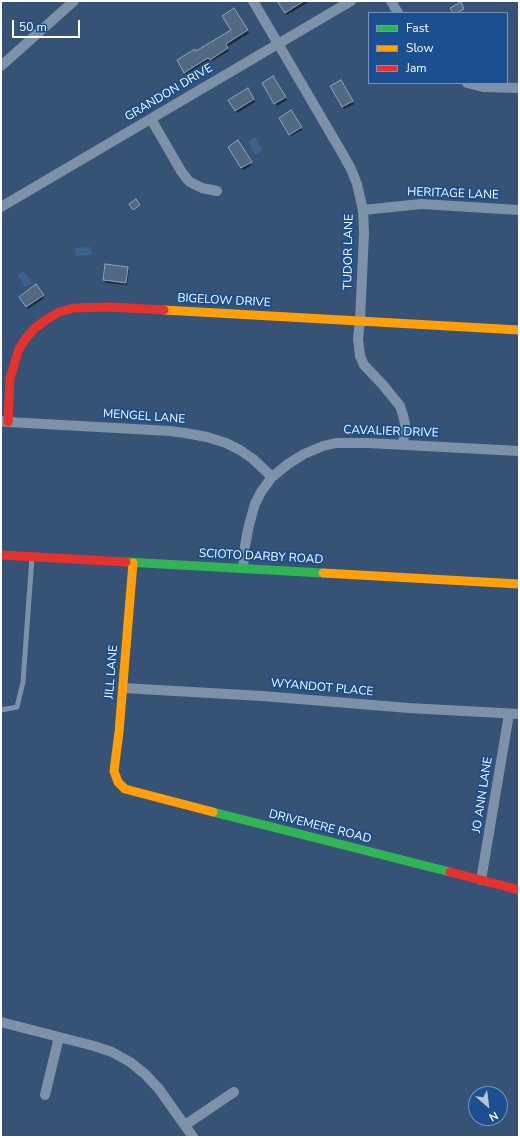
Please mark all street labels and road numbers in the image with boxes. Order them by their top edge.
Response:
street label: GRANDON DRIVE [123,61,215,125]
street label: HERITAGE LANE [407,185,499,203]
street label: TUDOR LANE [341,214,357,290]
street label: BIGELOW DRIVE [177,291,271,311]
street label: MENGEL LANE [102,407,186,427]
street label: CAVALIER DRIVE [343,423,439,441]
street label: SCIOTO DARBY ROAD [198,547,324,567]
street label: JILL LANE [102,644,122,700]
street label: WYANDOT PLACE [270,676,374,700]
street label: JO ANN LANE [470,756,496,834]
street label: DRIVEMERE ROAD [267,807,373,847]

